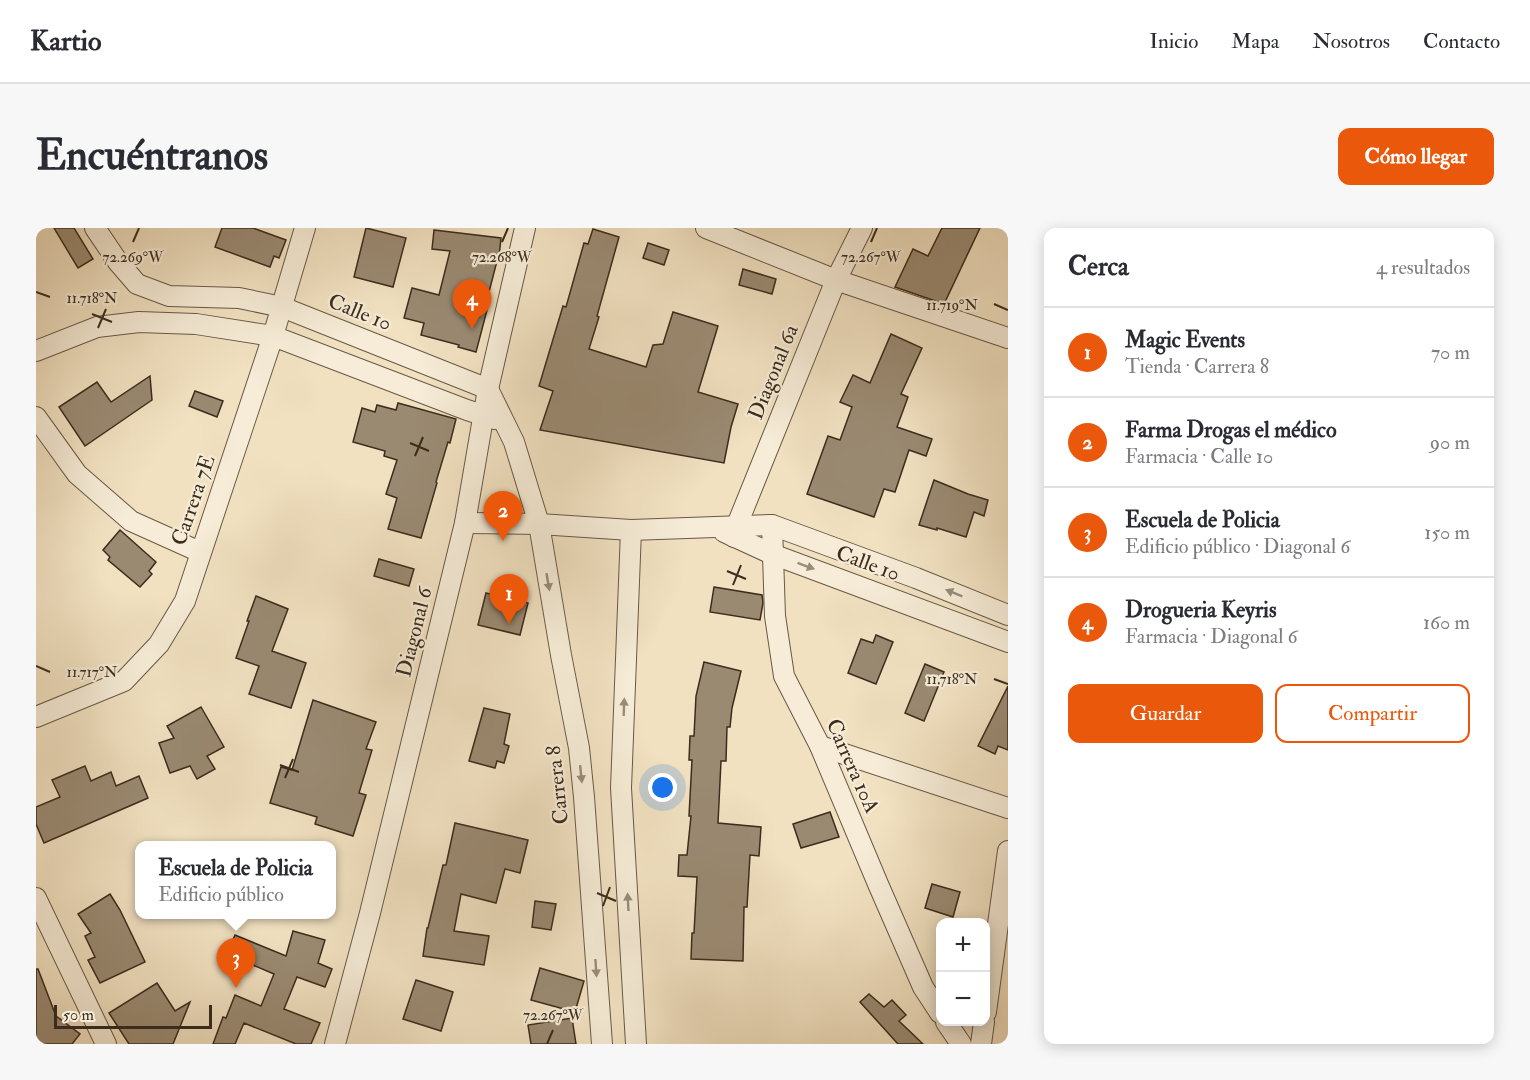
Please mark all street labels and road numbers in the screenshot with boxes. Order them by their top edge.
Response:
street label: Calle 10 [324,288,395,337]
street label: Diagonal 6a [742,320,805,424]
street label: Carrera 7E [165,451,222,549]
street label: Calle 10 [832,540,903,587]
street label: Diagonal 6 [390,583,439,680]
street label: Carrera 10A [820,715,885,818]
street label: Carrera 8 [540,744,575,826]

